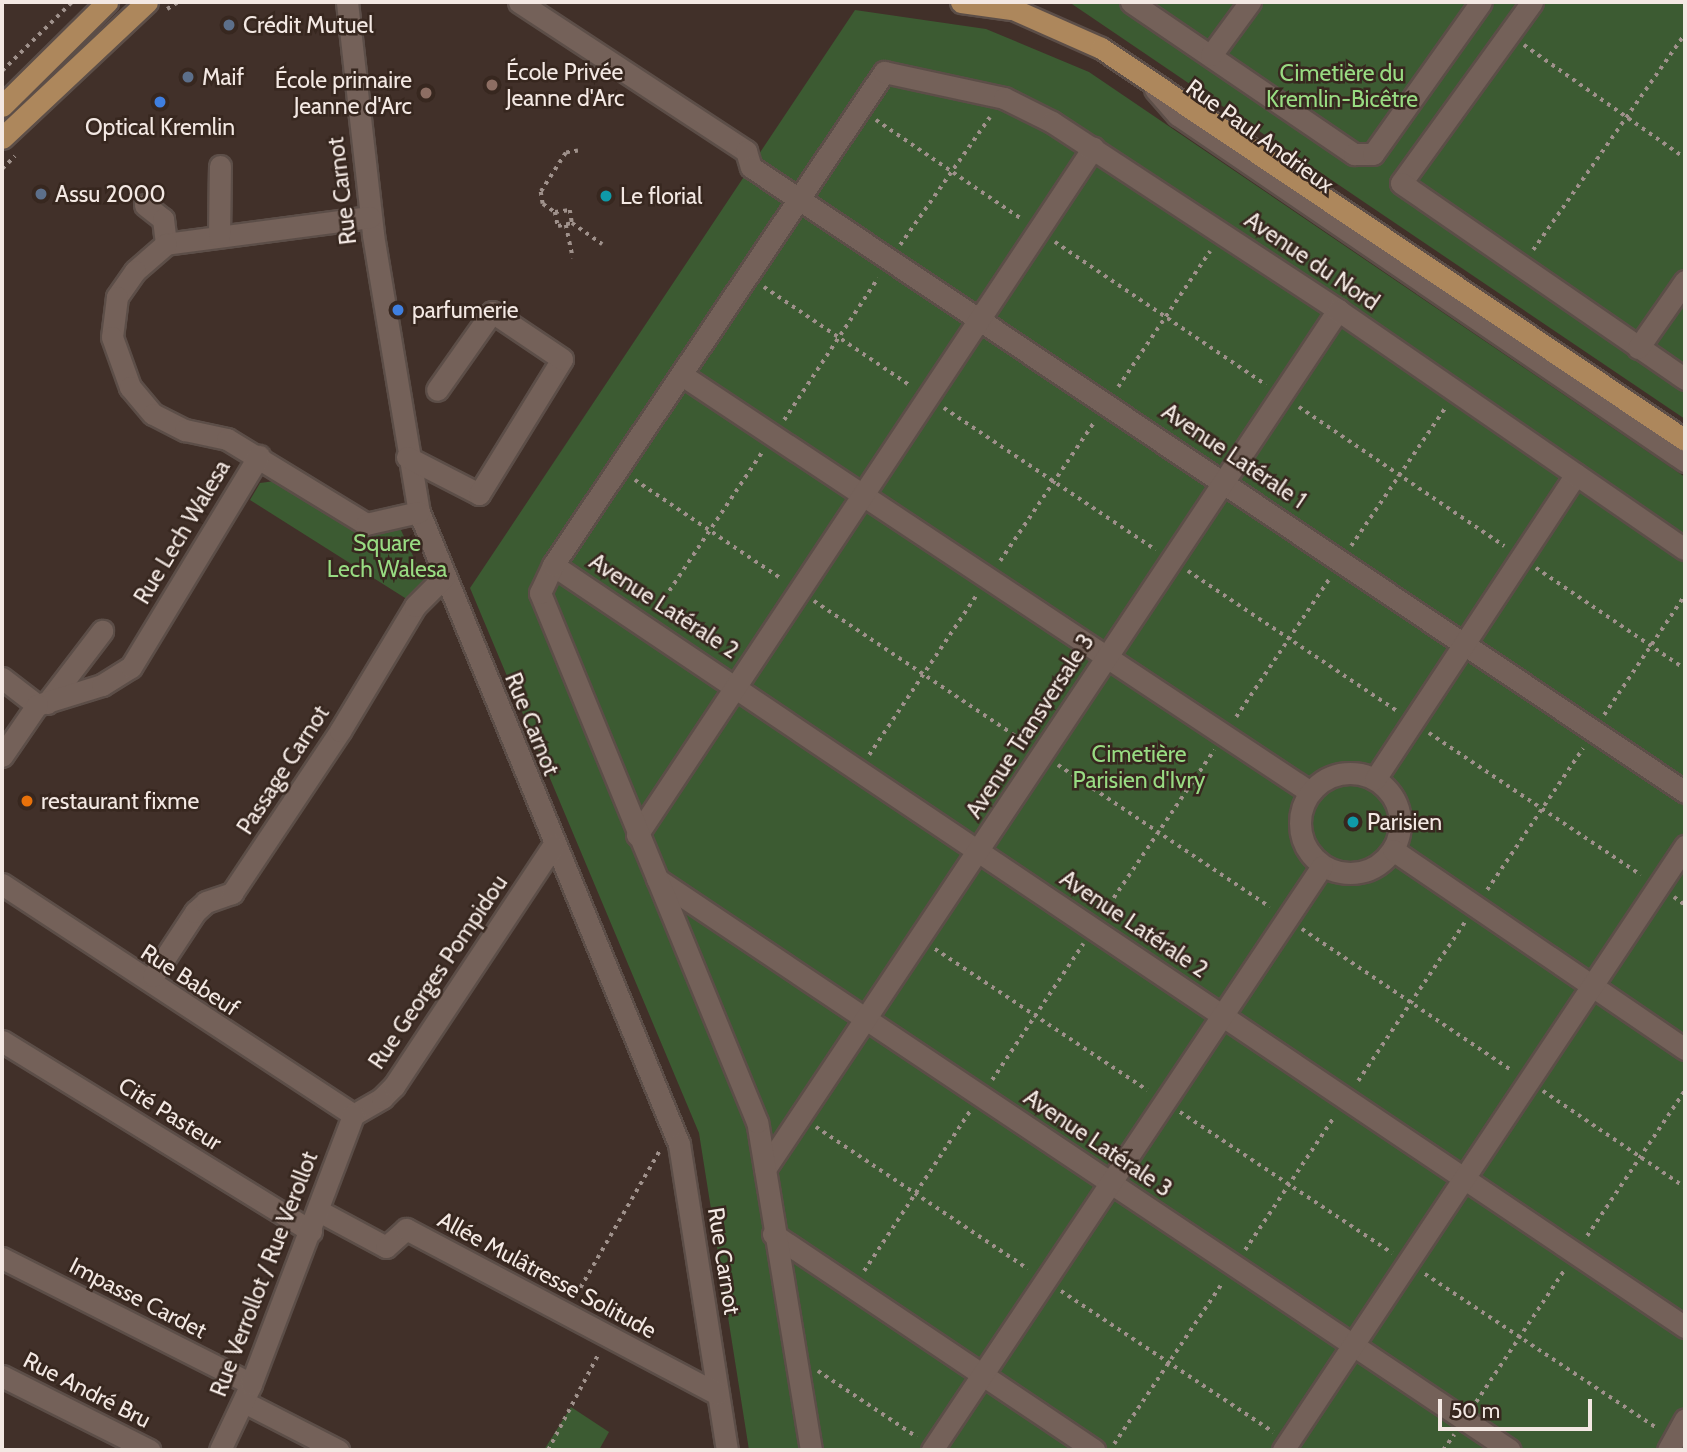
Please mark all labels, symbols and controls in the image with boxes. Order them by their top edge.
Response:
place label: Crédit Mutuel [243,11,374,39]
marker: Crédit Mutuel [221,17,237,33]
place label: École Privée Jeanne d'Arc [506,58,624,112]
park label: Cimetière du Kremlin-Bicêtre [1266,59,1418,113]
place label: Maif [202,63,244,91]
place label: École primaire Jeanne d'Arc [275,66,412,120]
marker: Maif [180,69,196,85]
street label: Rue Paul Andrieux [1181,73,1339,199]
marker: École Privée Jeanne d'Arc [484,77,500,93]
marker: École primaire Jeanne d'Arc [418,85,434,101]
marker: Optical Kremlin [152,94,168,110]
place label: Optical Kremlin [85,113,235,141]
street label: Rue Carnot [322,136,362,246]
place label: Assu 2000 [55,180,166,208]
place label: Le florial [620,182,702,210]
marker: Assu 2000 [33,186,49,202]
marker: Le florial [598,188,614,204]
street label: Avenue du Nord [1239,206,1385,316]
place label: parfumerie [412,296,519,324]
marker: parfumerie [390,302,406,318]
street label: Avenue Latérale 1 [1157,398,1311,514]
street label: Rue Lech Walesa [128,455,236,609]
park label: Square Lech Walesa [327,529,447,583]
street label: Avenue Latérale 2 [584,547,744,665]
street label: Avenue Transversale 3 [960,629,1100,823]
street label: Rue Carnot [499,669,565,779]
street label: Passage Carnot [231,700,335,840]
park label: Cimetière Parisien d'Ivry [1073,740,1205,794]
place label: restaurant fixme [41,787,199,815]
marker: restaurant fixme [19,793,35,809]
place label: Parisien [1367,808,1442,836]
marker: Parisien [1345,814,1361,830]
street label: Avenue Latérale 2 [1055,864,1213,984]
street label: Rue Georges Pompidou [363,870,513,1074]
street label: Rue Babeuf [136,938,244,1022]
street label: Cité Pasteur [113,1071,227,1157]
street label: Avenue Latérale 3 [1019,1083,1177,1203]
street label: Rue Verrollot / Rue Verollot [204,1148,324,1400]
street label: Rue Carnot [702,1205,746,1317]
street label: Allée Mulâtresse Solitude [433,1206,661,1344]
street label: Impasse Cardet [65,1252,211,1344]
street label: Rue André Bru [19,1346,155,1434]
scale bar [1442,1386,1596,1430]
text: 50 m [1451,1398,1500,1423]

